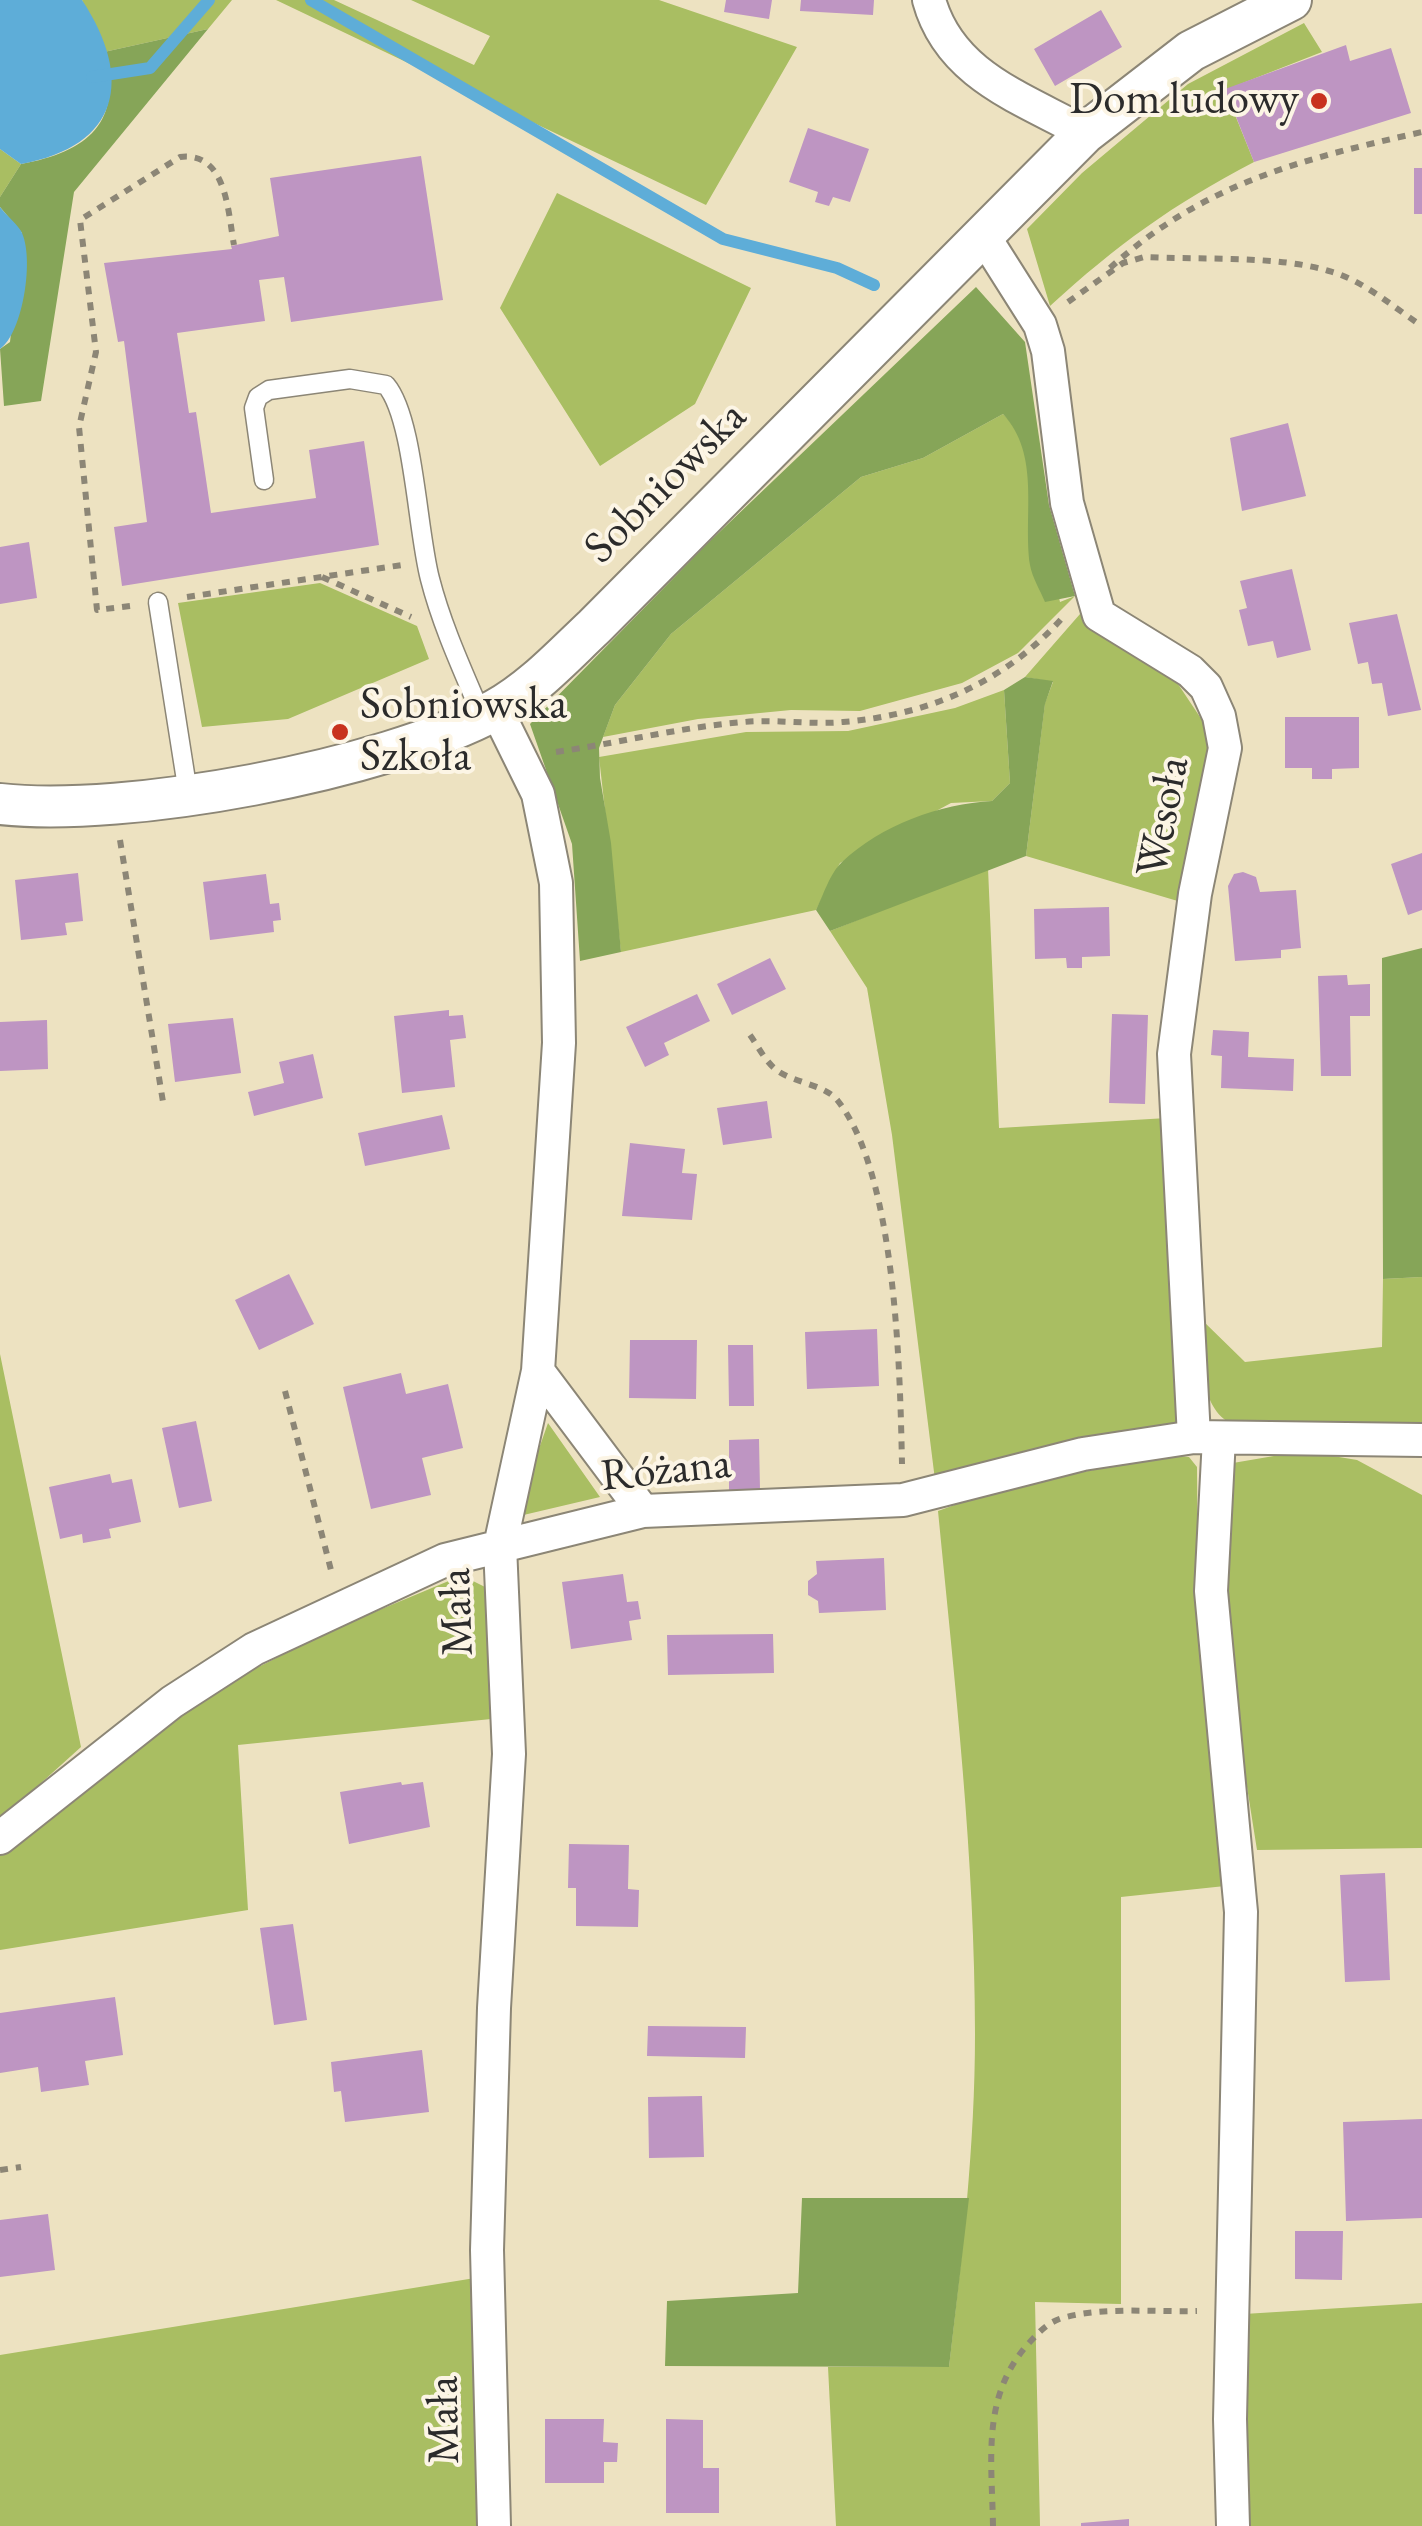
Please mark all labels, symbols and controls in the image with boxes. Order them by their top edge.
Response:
place label: Dom ludowy [1069,74,1299,128]
marker: Dom ludowy [1308,90,1330,112]
street label: Sobniowska [574,391,758,575]
place label: Sobniowska Szkoła [360,679,567,785]
marker: Sobniowska Szkoła [329,721,351,743]
street label: Wesoła [1126,752,1202,882]
street label: Różana [598,1437,734,1505]
street label: Mała [429,1567,487,1657]
street label: Mała [417,2375,473,2465]

